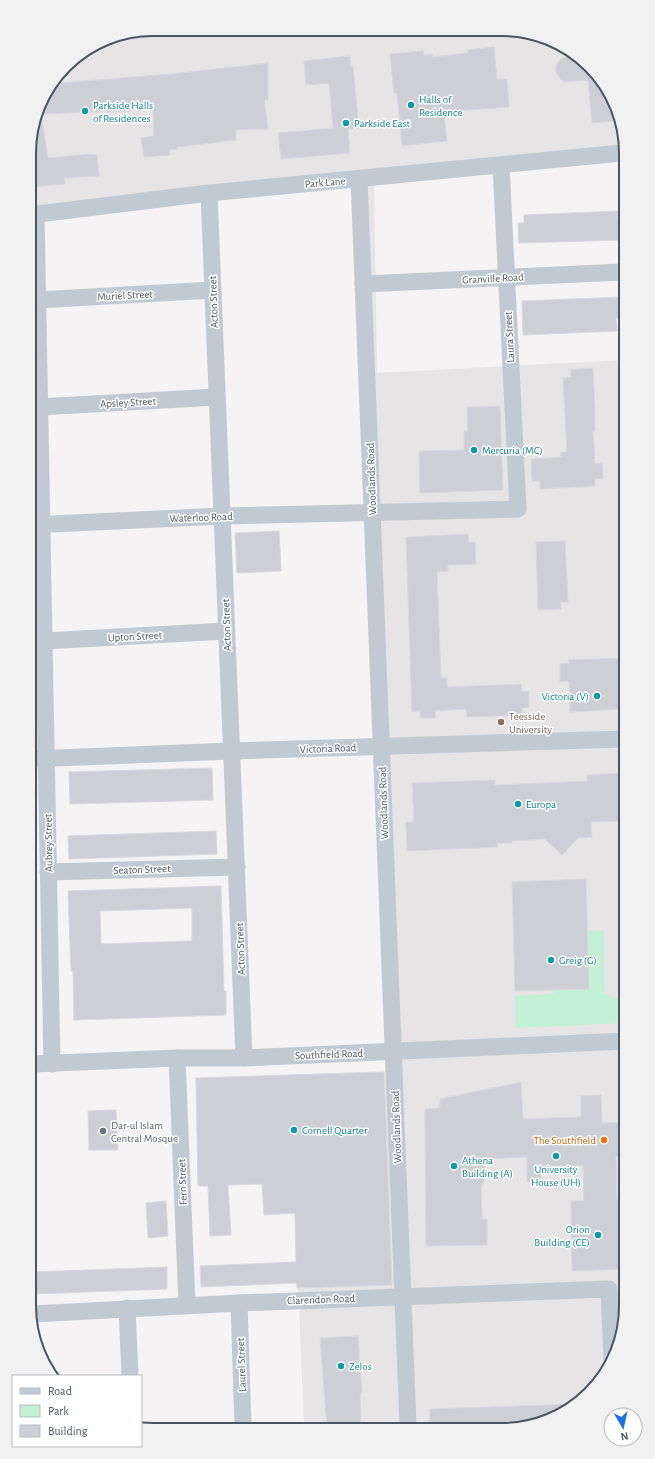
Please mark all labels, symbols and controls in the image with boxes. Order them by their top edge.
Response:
place label: Halls of Residence [419,94,462,118]
place label: Parkside Halls of Residences [93,100,153,124]
marker: Halls of Residence [406,100,416,110]
marker: Parkside Halls of Residences [80,106,90,116]
marker: Parkside East [341,118,351,128]
place label: Parkside East [354,118,411,129]
street label: Park Lane [304,175,346,190]
street label: Granville Road [462,271,524,286]
street label: Acton Street [207,275,220,328]
street label: Muriel Street [97,289,154,302]
street label: Laura Street [503,311,516,363]
street label: Apsley Street [100,396,157,409]
street label: Woodlands Road [365,442,378,515]
marker: Mercuria (MC) [469,445,479,455]
place label: Mercuria (MC) [482,445,543,456]
street label: Waterloo Road [169,511,233,524]
street label: Acton Street [220,598,233,651]
street label: Upton Street [108,630,163,643]
place label: Victoria (V) [541,691,589,702]
marker: Victoria (V) [592,691,602,701]
place label: Teesside University [509,711,552,735]
marker: Teesside University [496,717,506,727]
street label: Victoria Road [299,742,357,755]
street label: Woodlands Road [377,766,390,839]
marker: Europa [513,799,523,809]
place label: Europa [526,799,556,810]
street label: Aubrey Street [42,813,55,872]
street label: Seaton Street [113,863,171,876]
street label: Acton Street [234,922,247,975]
marker: Greig (G) [546,955,556,965]
place label: Greig (G) [559,955,597,966]
street label: Southfield Road [295,1048,364,1061]
street label: Woodlands Road [390,1090,403,1163]
place label: Dar-ul Islam Central Mosque [111,1120,178,1144]
marker: Cornell Quarter [289,1125,299,1135]
place label: Cornell Quarter [302,1125,368,1136]
marker: Dar-ul Islam Central Mosque [98,1126,108,1136]
place label: The Southfield [533,1135,596,1146]
marker: The Southfield [599,1135,609,1145]
marker: University House (UH) [551,1151,561,1161]
place label: Athena Building (A) [462,1155,513,1179]
street label: Fern Street [176,1158,189,1205]
marker: Athena Building (A) [449,1161,459,1171]
place label: University House (UH) [531,1164,581,1188]
place label: Orion Building (CE) [534,1224,590,1248]
marker: Orion Building (CE) [593,1230,603,1240]
street label: Clarendon Road [287,1293,356,1306]
street label: Laurel Street [235,1337,248,1392]
marker: Zelos [336,1361,346,1371]
place label: Zelos [349,1361,372,1372]
legend [12,1375,142,1447]
text: Road [48,1385,72,1397]
text: Park [48,1405,69,1417]
north arrow [603,1407,643,1447]
text: Building [48,1425,88,1437]
text: N [620,1430,629,1442]

